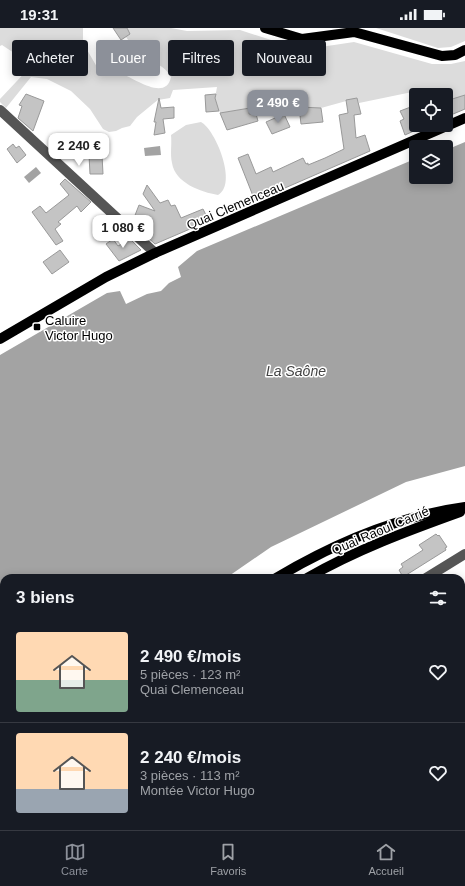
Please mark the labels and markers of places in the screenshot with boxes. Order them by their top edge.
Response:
pin: 2 490 € [241,90,315,124]
pin: 2 240 € [42,133,116,167]
pin: 1 080 € [86,215,160,249]
place label: Caluire Victor Hugo [45,313,113,343]
marker: Caluire Victor Hugo [32,322,42,332]

